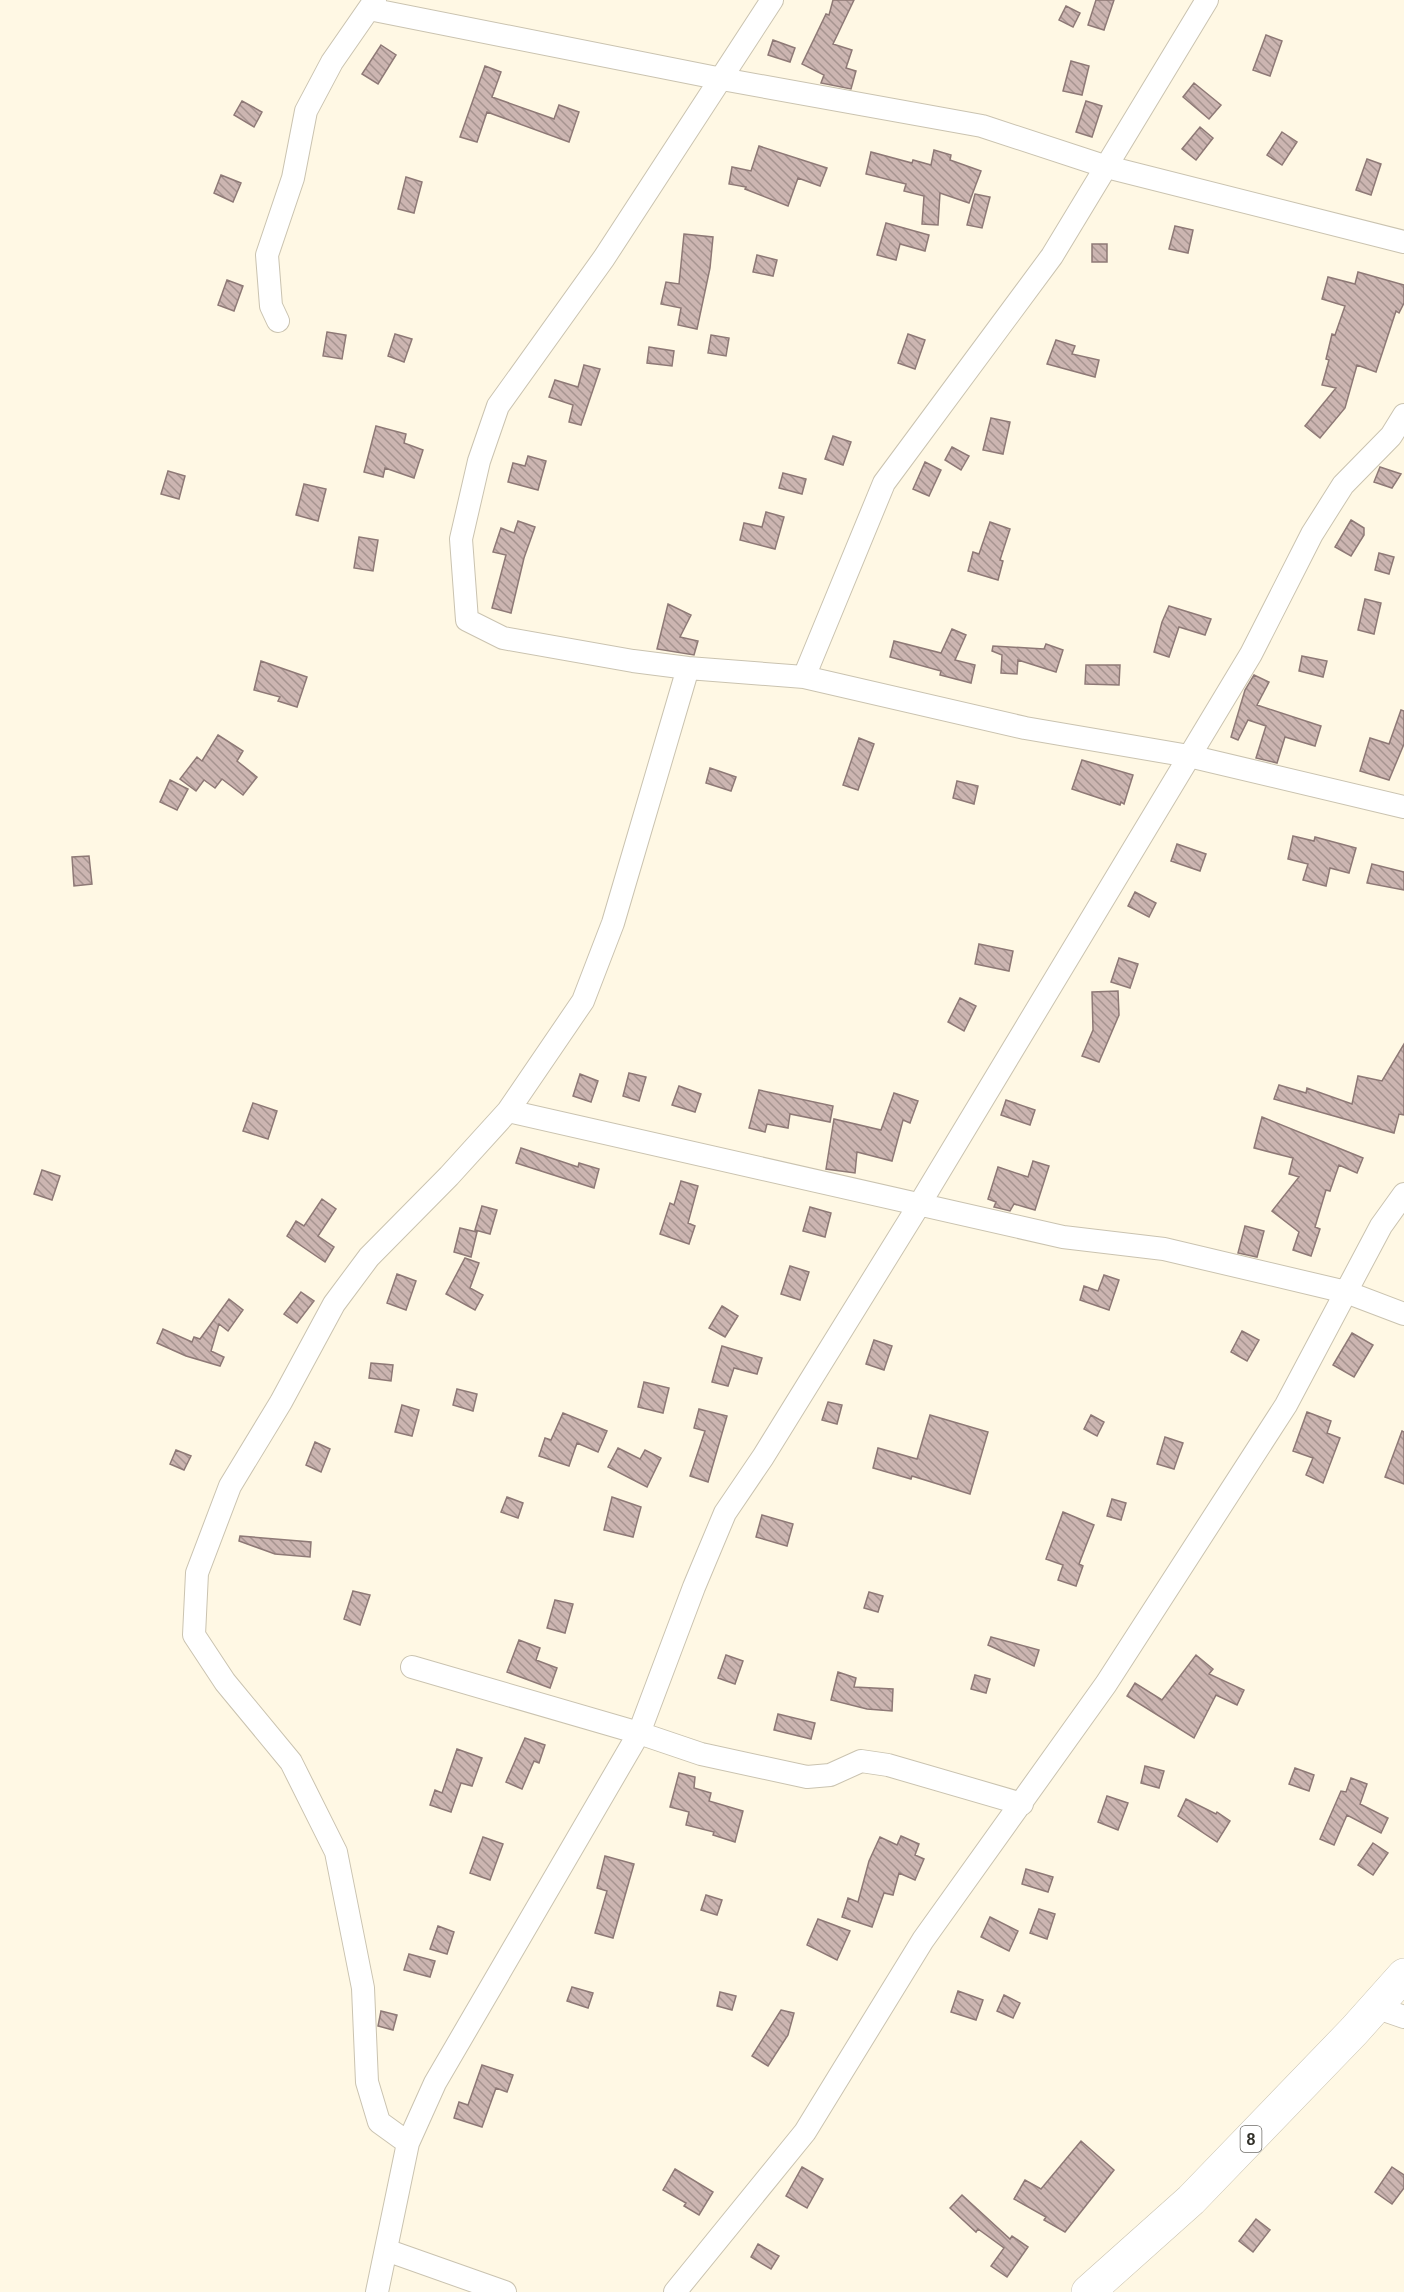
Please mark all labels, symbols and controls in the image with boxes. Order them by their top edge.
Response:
road number: 8 [1240,2126,1262,2152]

